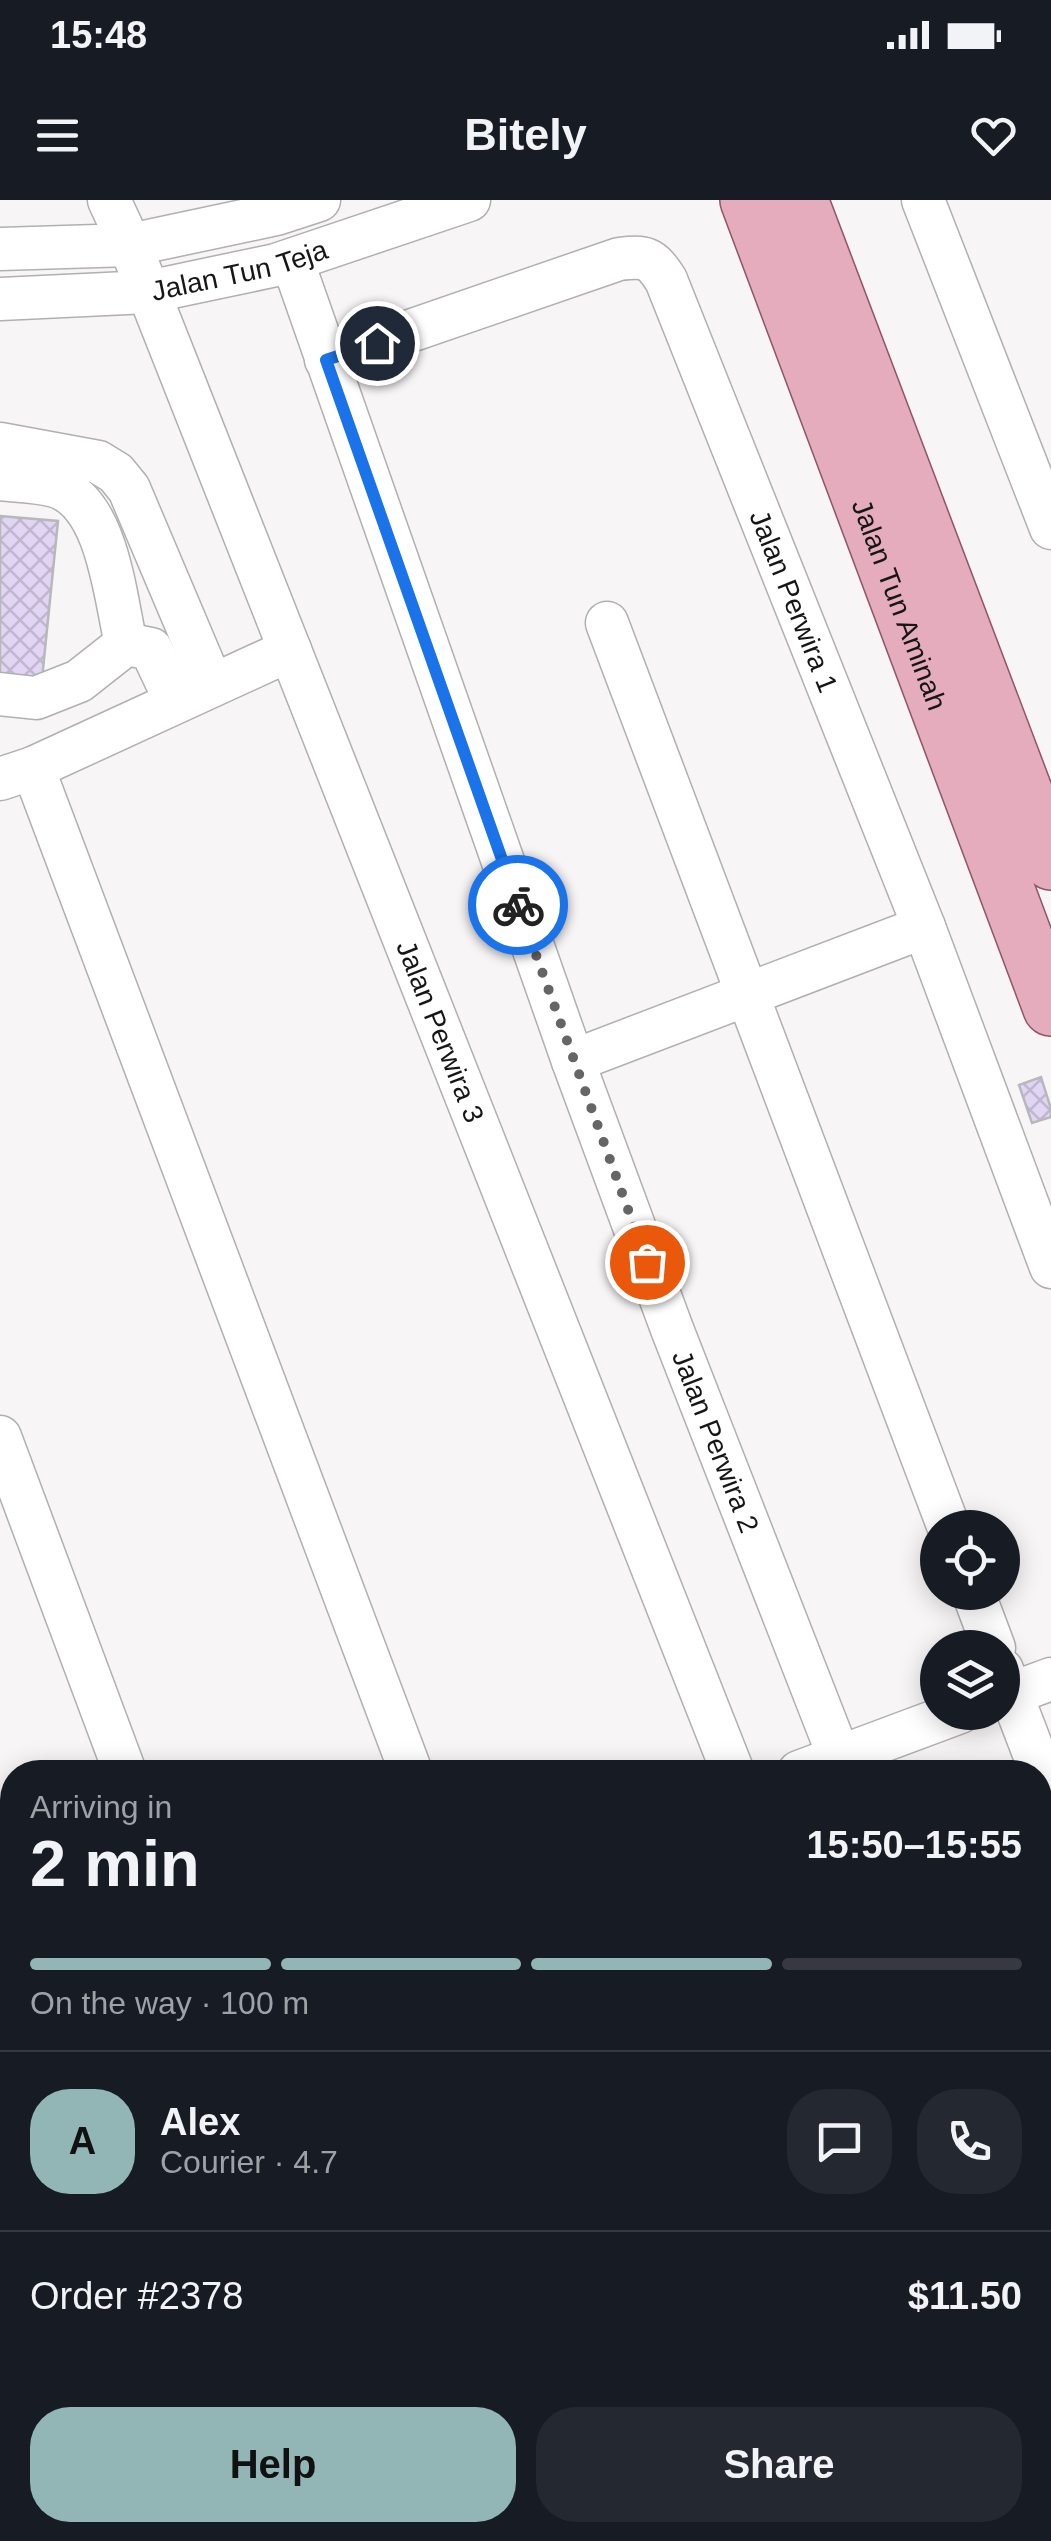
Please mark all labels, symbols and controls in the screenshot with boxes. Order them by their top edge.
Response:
text: 15:48 [50,14,147,56]
icon: menu [30,108,85,163]
icon: heart [966,108,1021,163]
text: Bitely [464,109,587,160]
street label: Jalan Tun Teja [149,234,332,307]
pin [335,301,420,386]
icon: home [350,316,405,371]
street label: Jalan Tun Aminah [846,495,953,714]
street label: Jalan Perwira 1 [743,506,844,697]
courier [468,855,568,955]
icon: bike [491,878,546,933]
street label: Jalan Perwira 3 [390,936,490,1127]
pin [605,1220,690,1305]
icon: bag [620,1235,675,1290]
street label: Jalan Perwira 2 [666,1346,765,1537]
map controls [920,1510,1020,1730]
button: locate [920,1510,1020,1610]
button: layers [920,1630,1020,1730]
text: Arriving in [30,1789,172,1825]
text: 15:50–15:55 [806,1824,1022,1866]
text: 2 min [30,1827,200,1900]
text: On the way · 100 m [30,1985,309,2021]
button: chat [787,2089,892,2194]
button: phone [917,2089,1022,2194]
text: Alex [160,2101,240,2143]
text: A [69,2120,96,2162]
text: Courier · 4.7 [160,2144,338,2180]
text: Order #2378 [30,2275,243,2317]
text: $11.50 [908,2275,1022,2317]
button: Help [30,2407,516,2522]
button: Share [536,2407,1022,2522]

